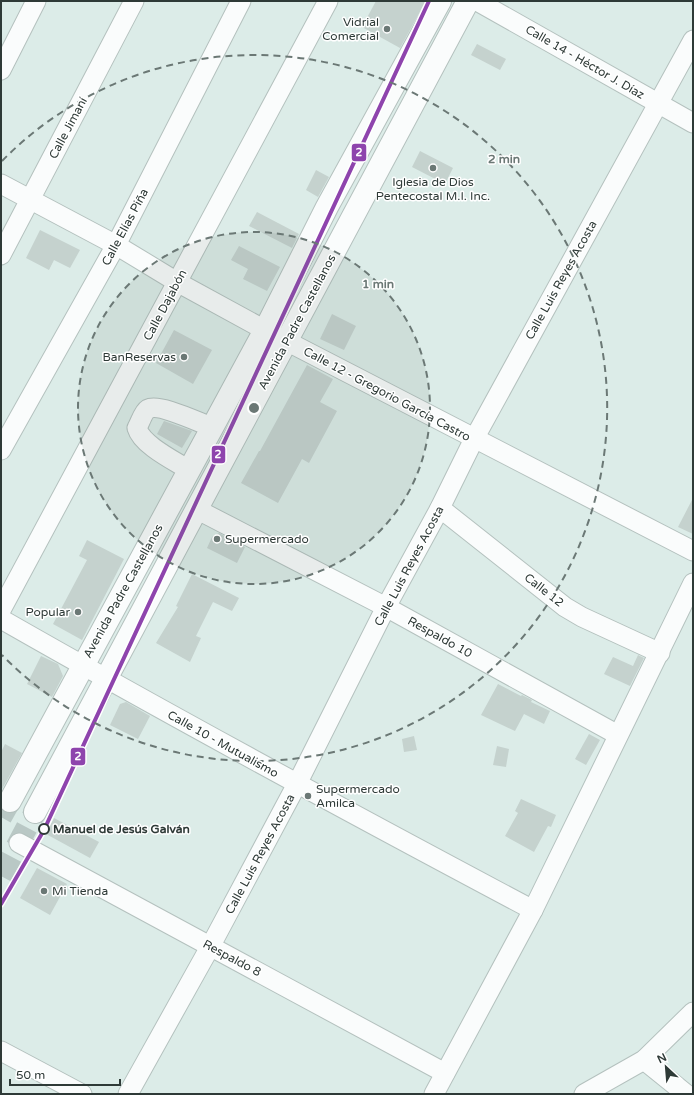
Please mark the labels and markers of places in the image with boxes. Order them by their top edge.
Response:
place label: Vidrial Comercial [322,15,379,43]
marker: Vidrial Comercial [382,24,392,34]
marker: Iglesia de Dios Pentecostal M.I. Inc. [428,163,438,173]
place label: Iglesia de Dios Pentecostal M.I. Inc. [376,175,490,203]
place label: BanReservas [103,350,176,364]
marker: BanReservas [179,352,189,362]
centre of rings [247,401,261,415]
place label: Supermercado [225,532,309,546]
marker: Supermercado [212,534,222,544]
place label: Popular [26,605,70,619]
marker: Popular [73,607,83,617]
place label: Supermercado Amilca [316,782,400,810]
marker: Supermercado Amilca [303,791,313,801]
place label: Manuel de Jesús Galván [53,822,190,836]
marker: Manuel de Jesús Galván [38,823,50,835]
place label: Mi Tienda [52,884,108,898]
marker: Mi Tienda [39,886,49,896]

